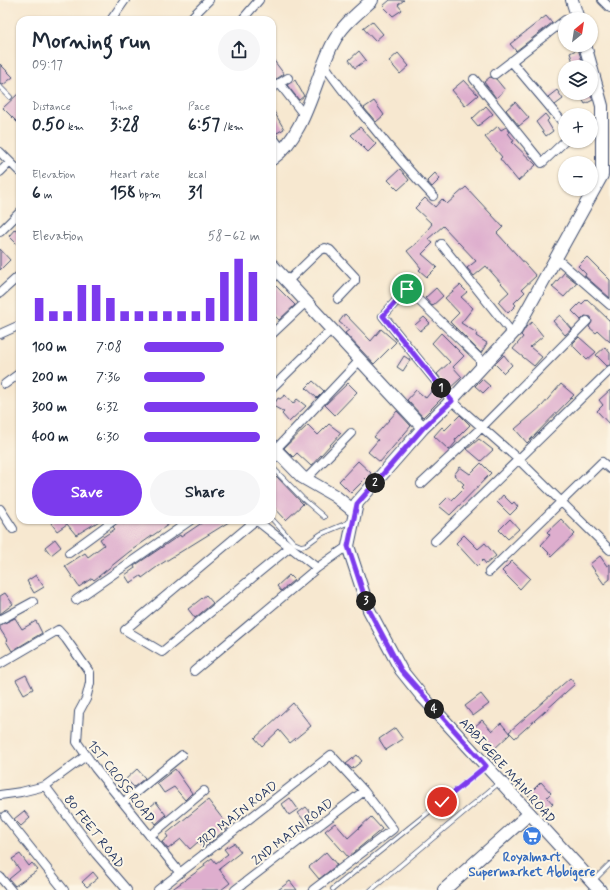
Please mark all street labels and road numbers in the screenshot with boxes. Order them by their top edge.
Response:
street label: ABBIGERE MAIN ROAD [455,715,559,827]
street label: 1ST CROSS ROAD [83,737,158,827]
street label: 3RD MAIN ROAD [194,777,282,851]
street label: 80 FEET ROAD [60,792,128,872]
street label: 2ND MAIN ROAD [249,795,337,869]

